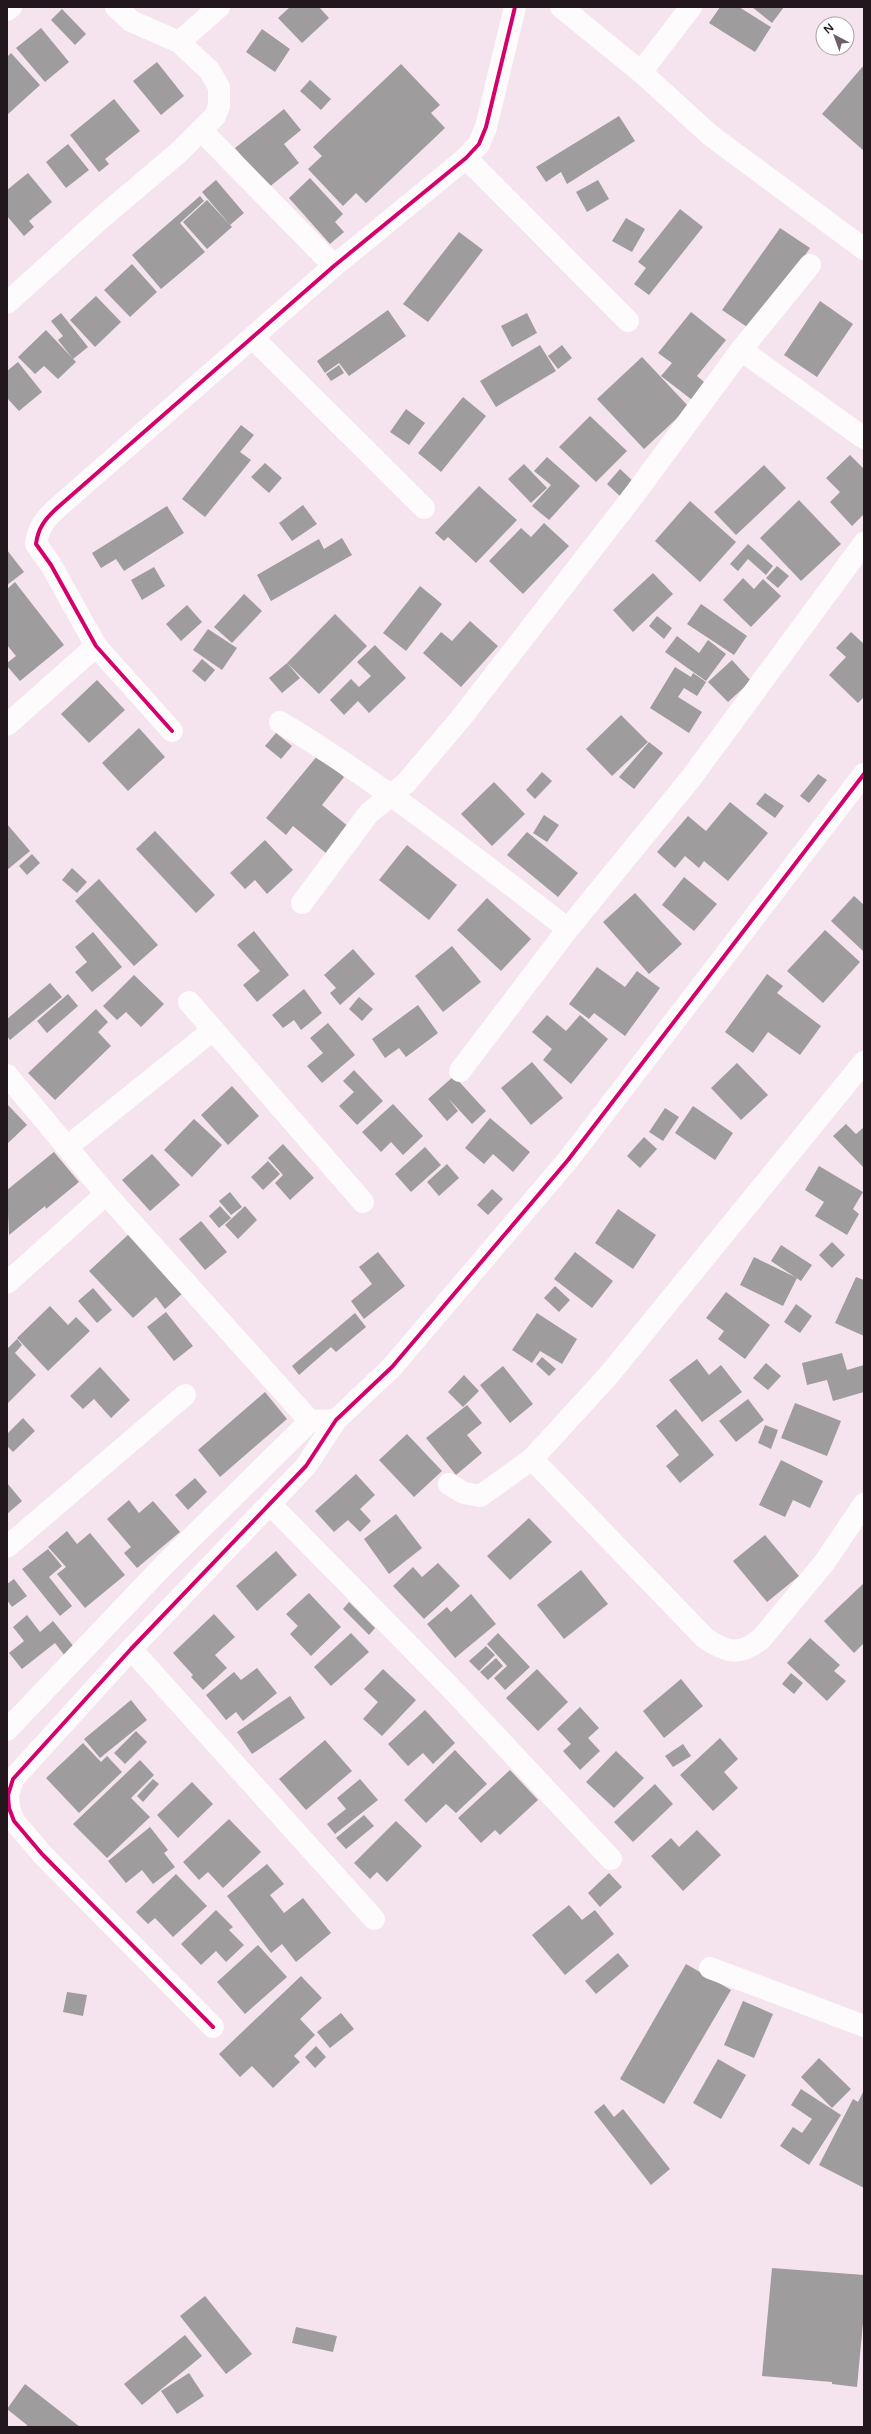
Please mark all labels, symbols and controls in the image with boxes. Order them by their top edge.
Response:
north arrow [815,16,855,56]
text: N [821,21,836,37]

